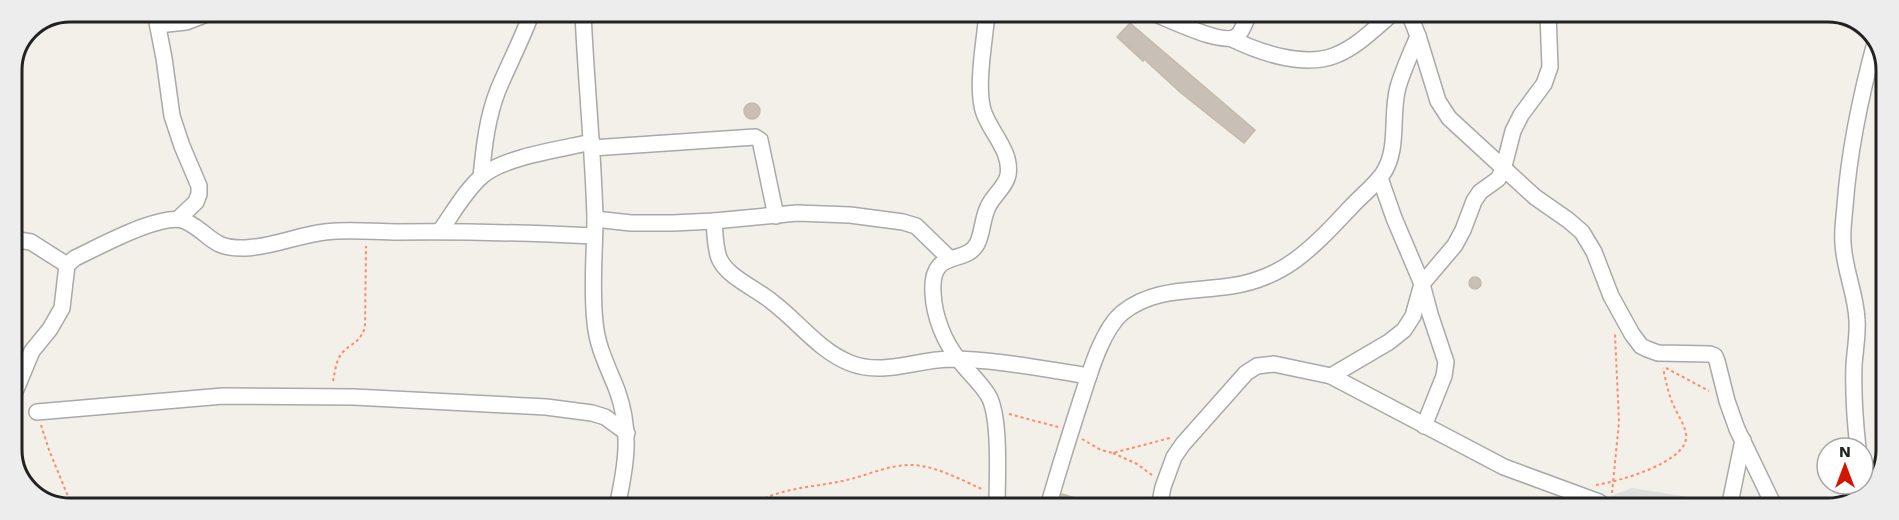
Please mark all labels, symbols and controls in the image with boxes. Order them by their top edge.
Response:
north arrow [1815,436,1875,496]
text: N [1839,442,1851,461]

